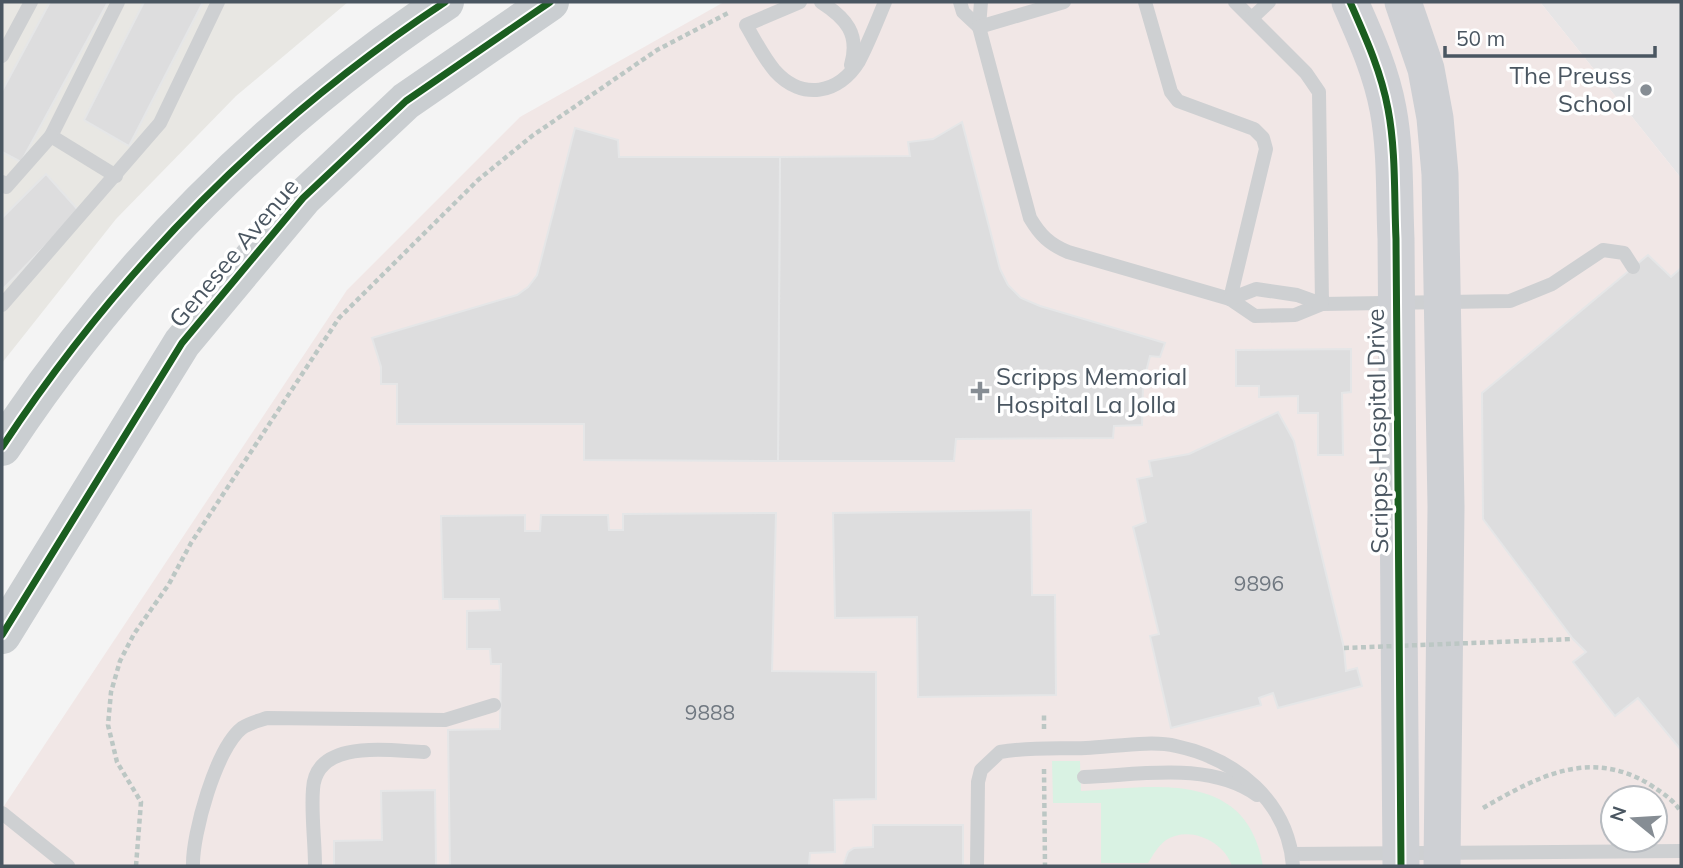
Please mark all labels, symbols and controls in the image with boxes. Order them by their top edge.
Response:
scale bar [1445,14,1655,58]
text: 50 m [1456,25,1505,51]
place label: The Preuss School [1509,60,1632,118]
marker: The Preuss School [1638,82,1654,98]
street label: Genesee Avenue [162,172,304,333]
street label: Scripps Hospital Drive [1360,308,1394,554]
place label: Scripps Memorial Hospital La Jolla [996,361,1187,419]
marker: Scripps Memorial Hospital La Jolla [970,381,990,401]
house number: 9896 [1234,570,1284,596]
house number: 9888 [685,699,735,725]
north arrow [1599,784,1669,854]
text: N [1604,803,1631,824]

